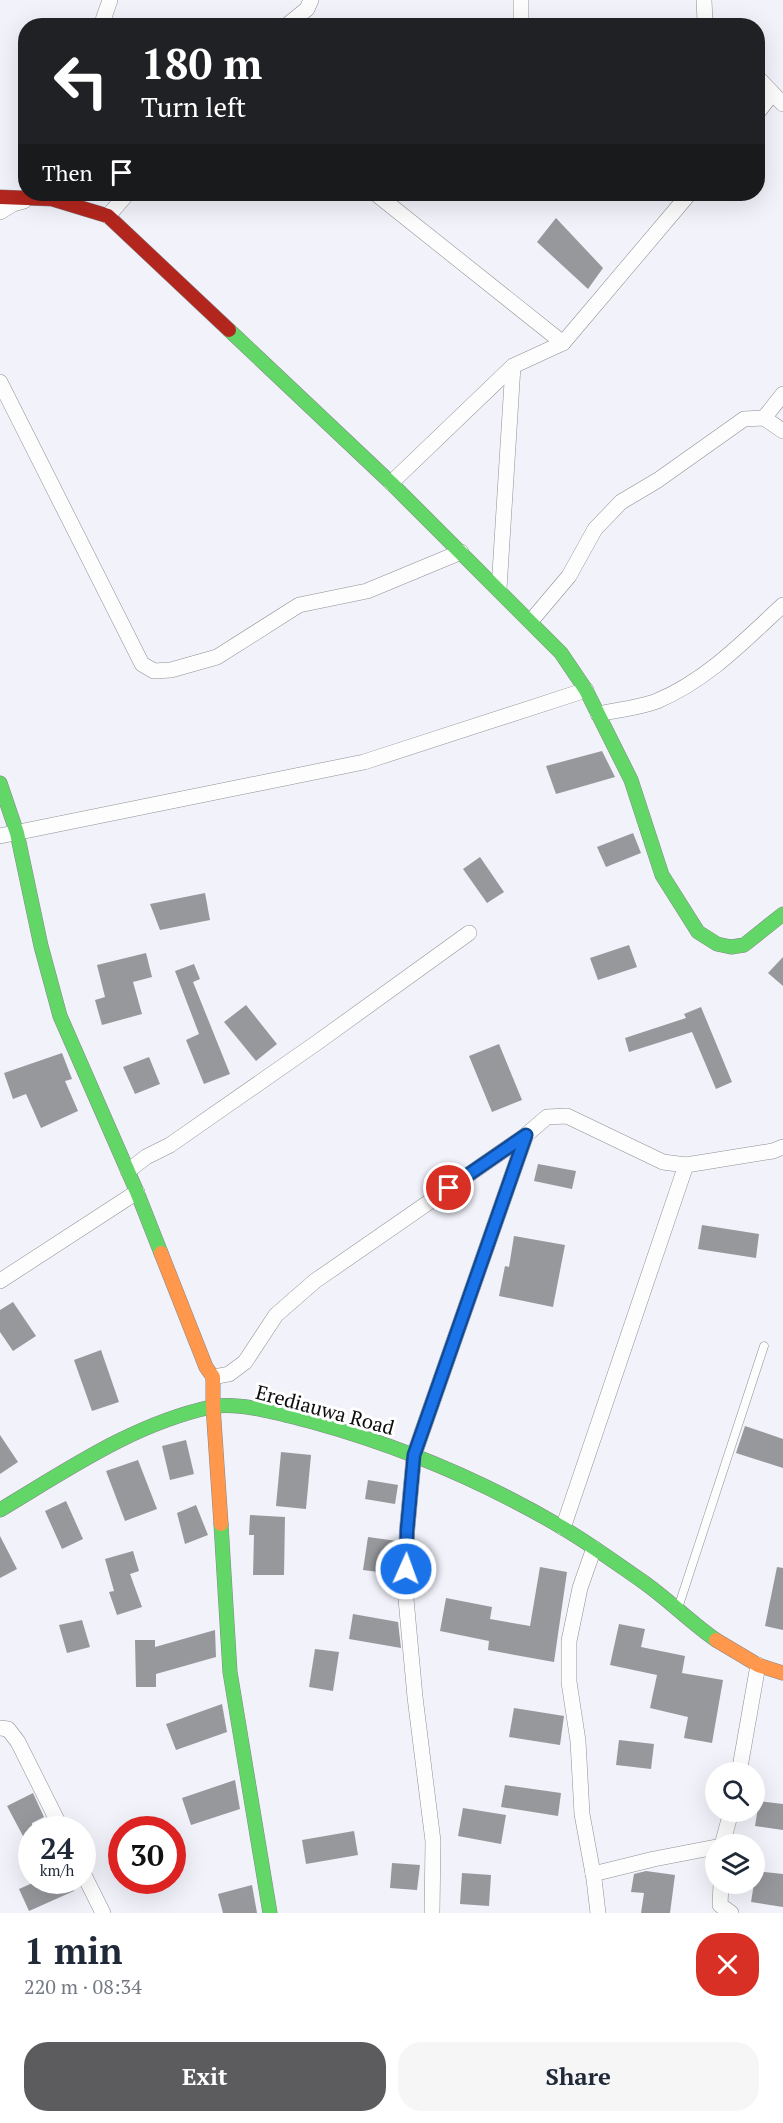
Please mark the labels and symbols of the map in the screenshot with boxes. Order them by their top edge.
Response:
pin [423,1162,474,1213]
street label: Erediauwa Road [253,1378,397,1441]
position arrow [374,1537,438,1601]
speed limit sign: 30 [108,1816,186,1894]

